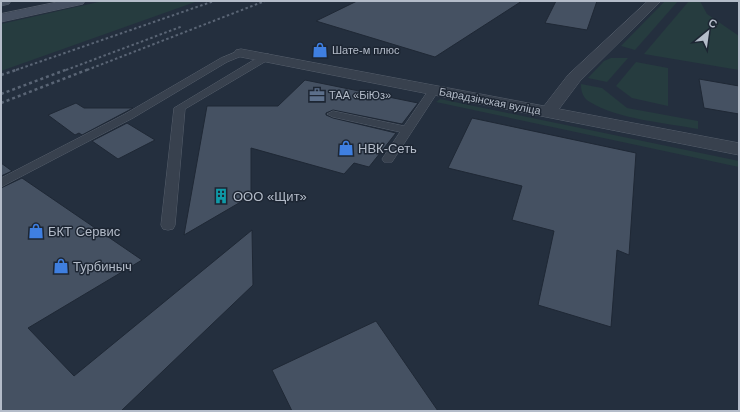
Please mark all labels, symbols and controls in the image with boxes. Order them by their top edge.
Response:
north arrow [688,12,728,52]
text: С [706,16,719,30]
shop icon: Шате-м плюс [311,41,329,59]
place label: Шате-м плюс [332,44,400,56]
street label: Барадзінская вуліца [438,85,543,117]
office icon: ТАА «БіЮз» [308,86,326,104]
place label: ТАА «БіЮз» [329,89,391,101]
shop icon: НВК-Сеть [337,139,355,157]
place label: НВК-Сеть [358,141,417,156]
building icon: ООО «Щит» [212,187,230,205]
place label: ООО «Щит» [233,189,307,204]
shop icon: БКТ Сервис [27,222,45,240]
place label: БКТ Сервис [48,224,121,239]
shop icon: Турбиныч [52,257,70,275]
place label: Турбиныч [73,259,132,274]

